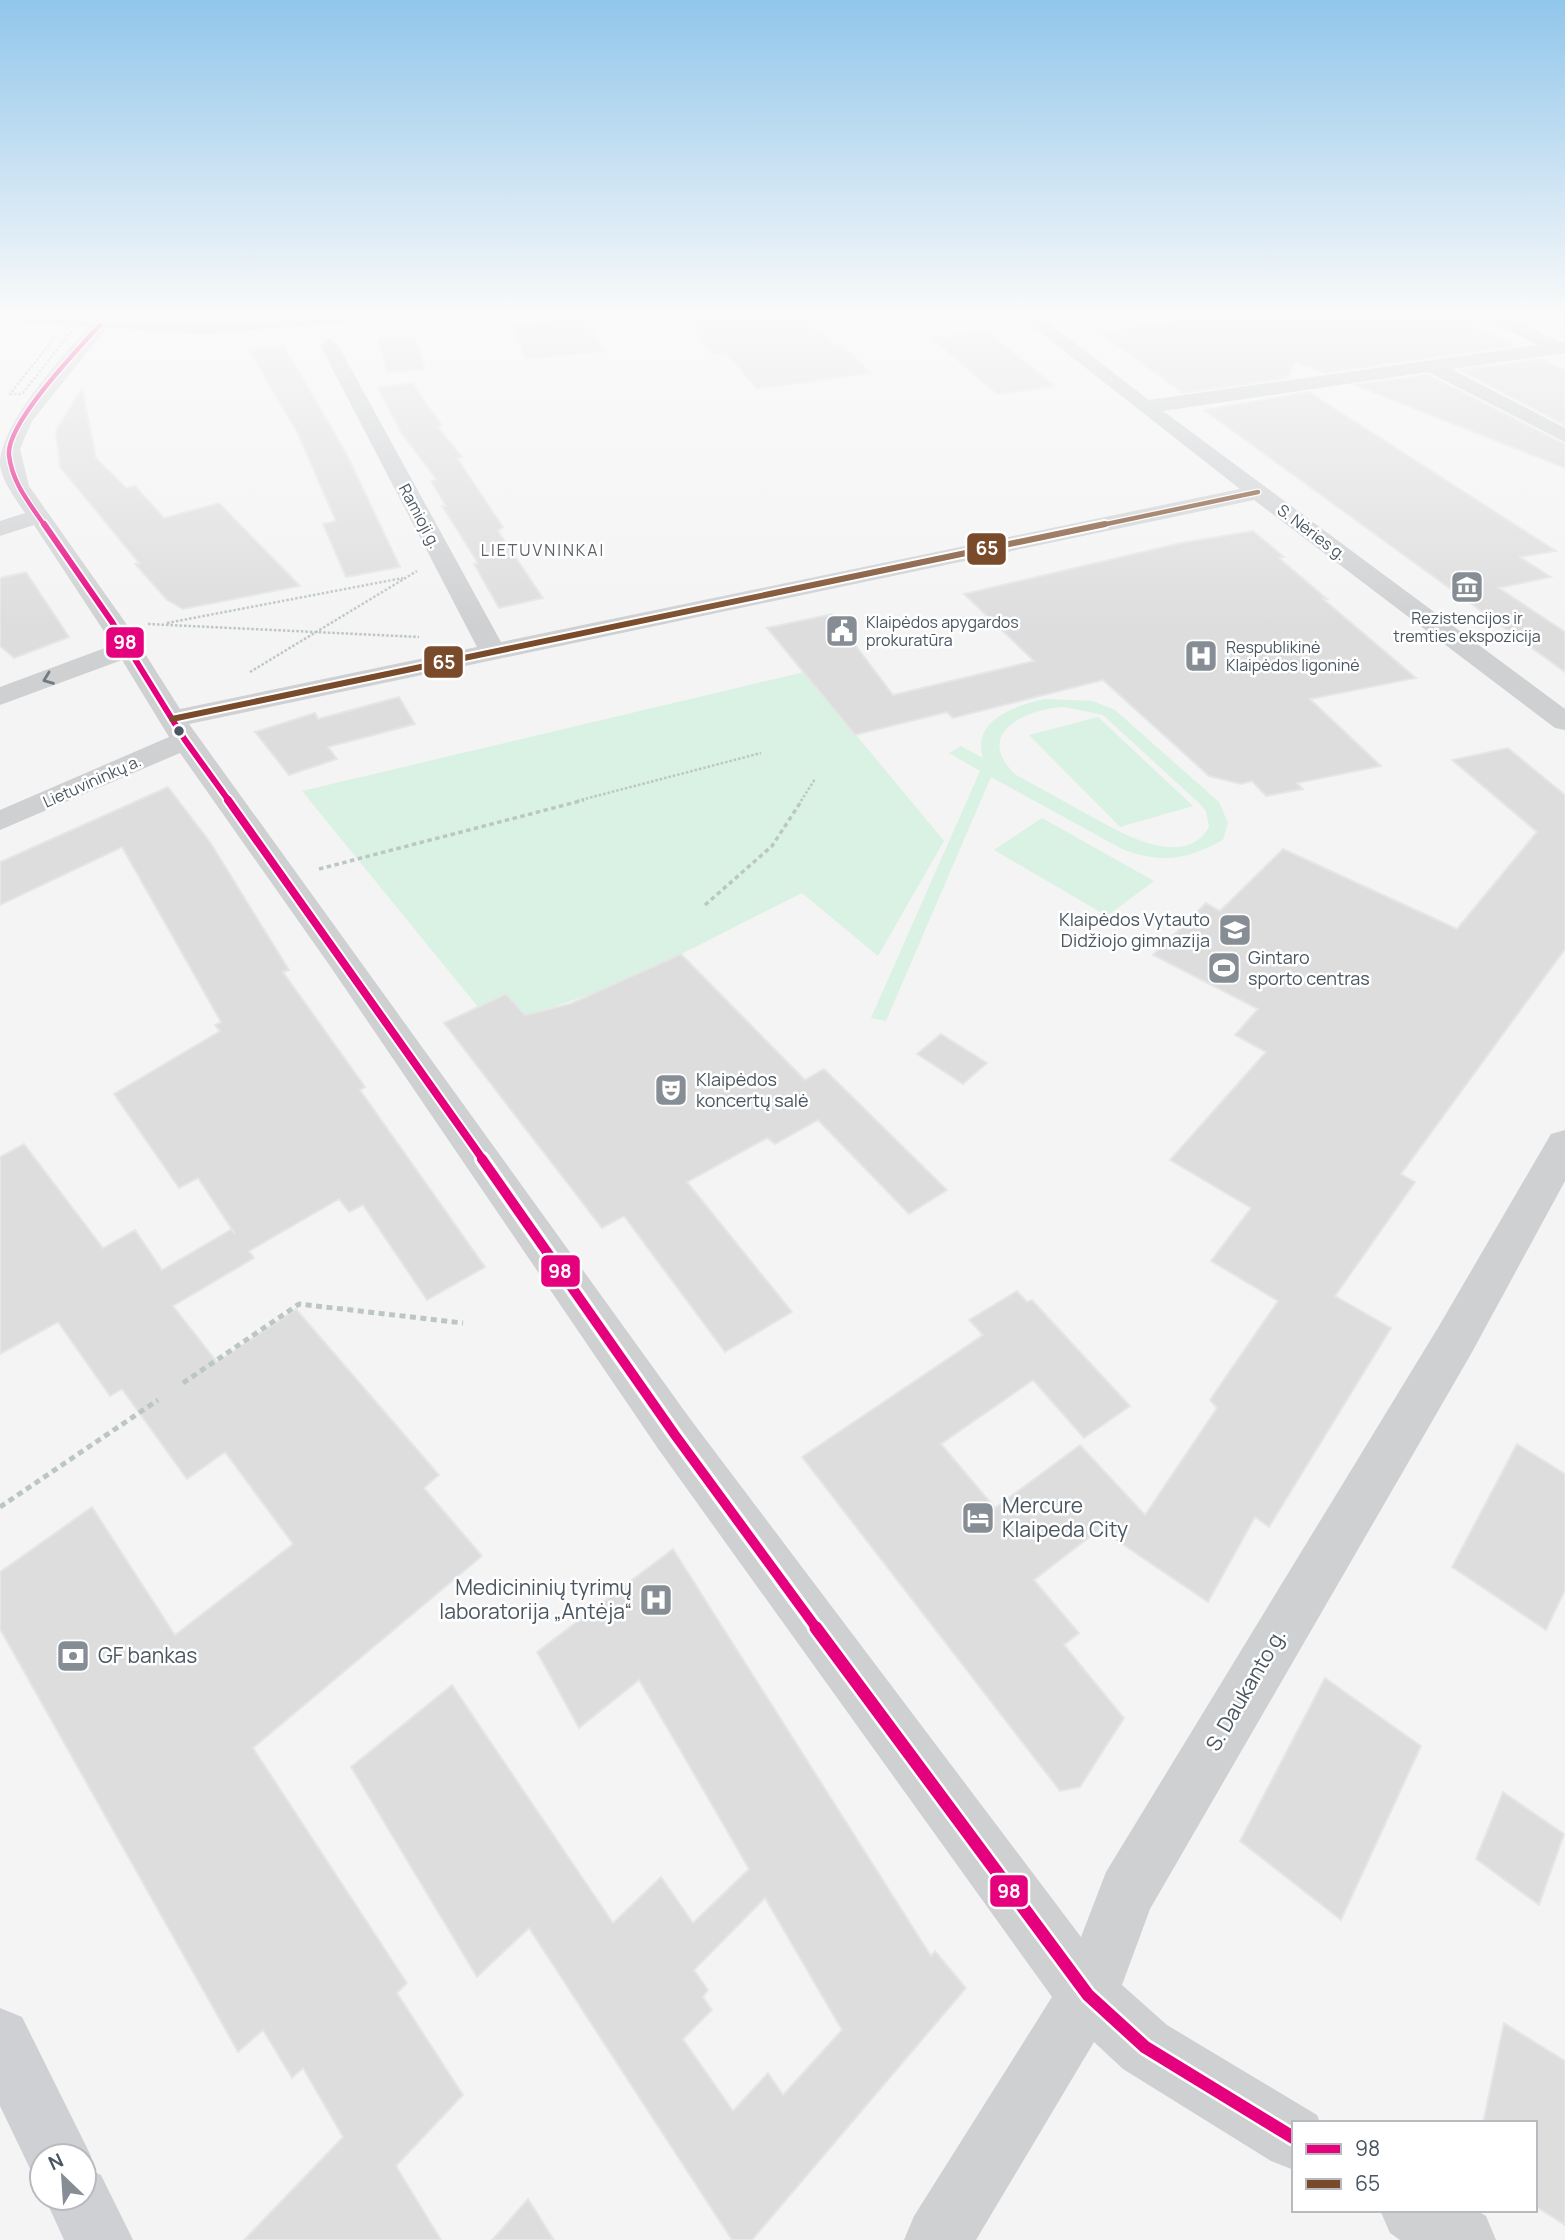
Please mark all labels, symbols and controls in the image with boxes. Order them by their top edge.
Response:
street label: Ramioji g. [394,480,446,552]
street label: S. Nėries g. [1273,499,1351,565]
line badge: 65 [966,532,1007,566]
text: 65 [976,535,998,561]
district label: LIETUVNINKAI [481,539,605,561]
museum icon: Rezistencijos ir tremties ekspozicija [1448,568,1486,606]
place label: Rezistencijos ir tremties ekspozicija [1393,607,1541,647]
place label: Klaipėdos apygardos prokuratūra [866,611,1019,651]
public building icon: Klaipėdos apygardos prokuratūra [823,612,861,650]
line badge: 98 [105,626,145,659]
text: 98 [113,629,137,655]
place label: Respublikinė Klaipėdos ligoninė [1226,636,1360,676]
hospital icon: Respublikinė Klaipėdos ligoninė [1182,637,1220,675]
line badge: 65 [423,645,464,679]
text: 65 [433,649,455,675]
one-way arrow [43,670,55,684]
unlabelled marker [172,724,186,738]
street label: Lietuvininkų a. [39,750,145,812]
place label: Klaipėdos Vytauto Didžiojo gimnazija [1059,907,1210,952]
school or university icon: Klaipėdos Vytauto Didžiojo gimnazija [1216,911,1254,949]
place label: Gintaro sporto centras [1248,945,1370,990]
sports icon: Gintaro sporto centras [1205,949,1243,987]
place label: Klaipėdos koncertų salė [696,1067,808,1112]
theatre icon: Klaipėdos koncertų salė [652,1071,690,1109]
line badge: 98 [540,1254,581,1288]
text: 98 [548,1258,572,1284]
place label: Mercure Klaipeda City [1002,1491,1128,1543]
hotel icon: Mercure Klaipeda City [959,1499,997,1537]
place label: Medicininių tyrimų laboratorija „Antėja“ [439,1573,632,1625]
hospital icon: Medicininių tyrimų laboratorija „Antėja“ [637,1581,675,1619]
street label: S. Daukanto g. [1199,1623,1292,1756]
bank icon: GF bankas [54,1637,92,1675]
place label: GF bankas [98,1641,197,1669]
line badge: 98 [989,1874,1029,1908]
text: 98 [997,1878,1021,1904]
legend [1292,2121,1537,2212]
text: 98 [1355,2134,1380,2162]
north arrow [28,2142,98,2212]
text: N [44,2147,67,2176]
text: 65 [1355,2169,1380,2197]

